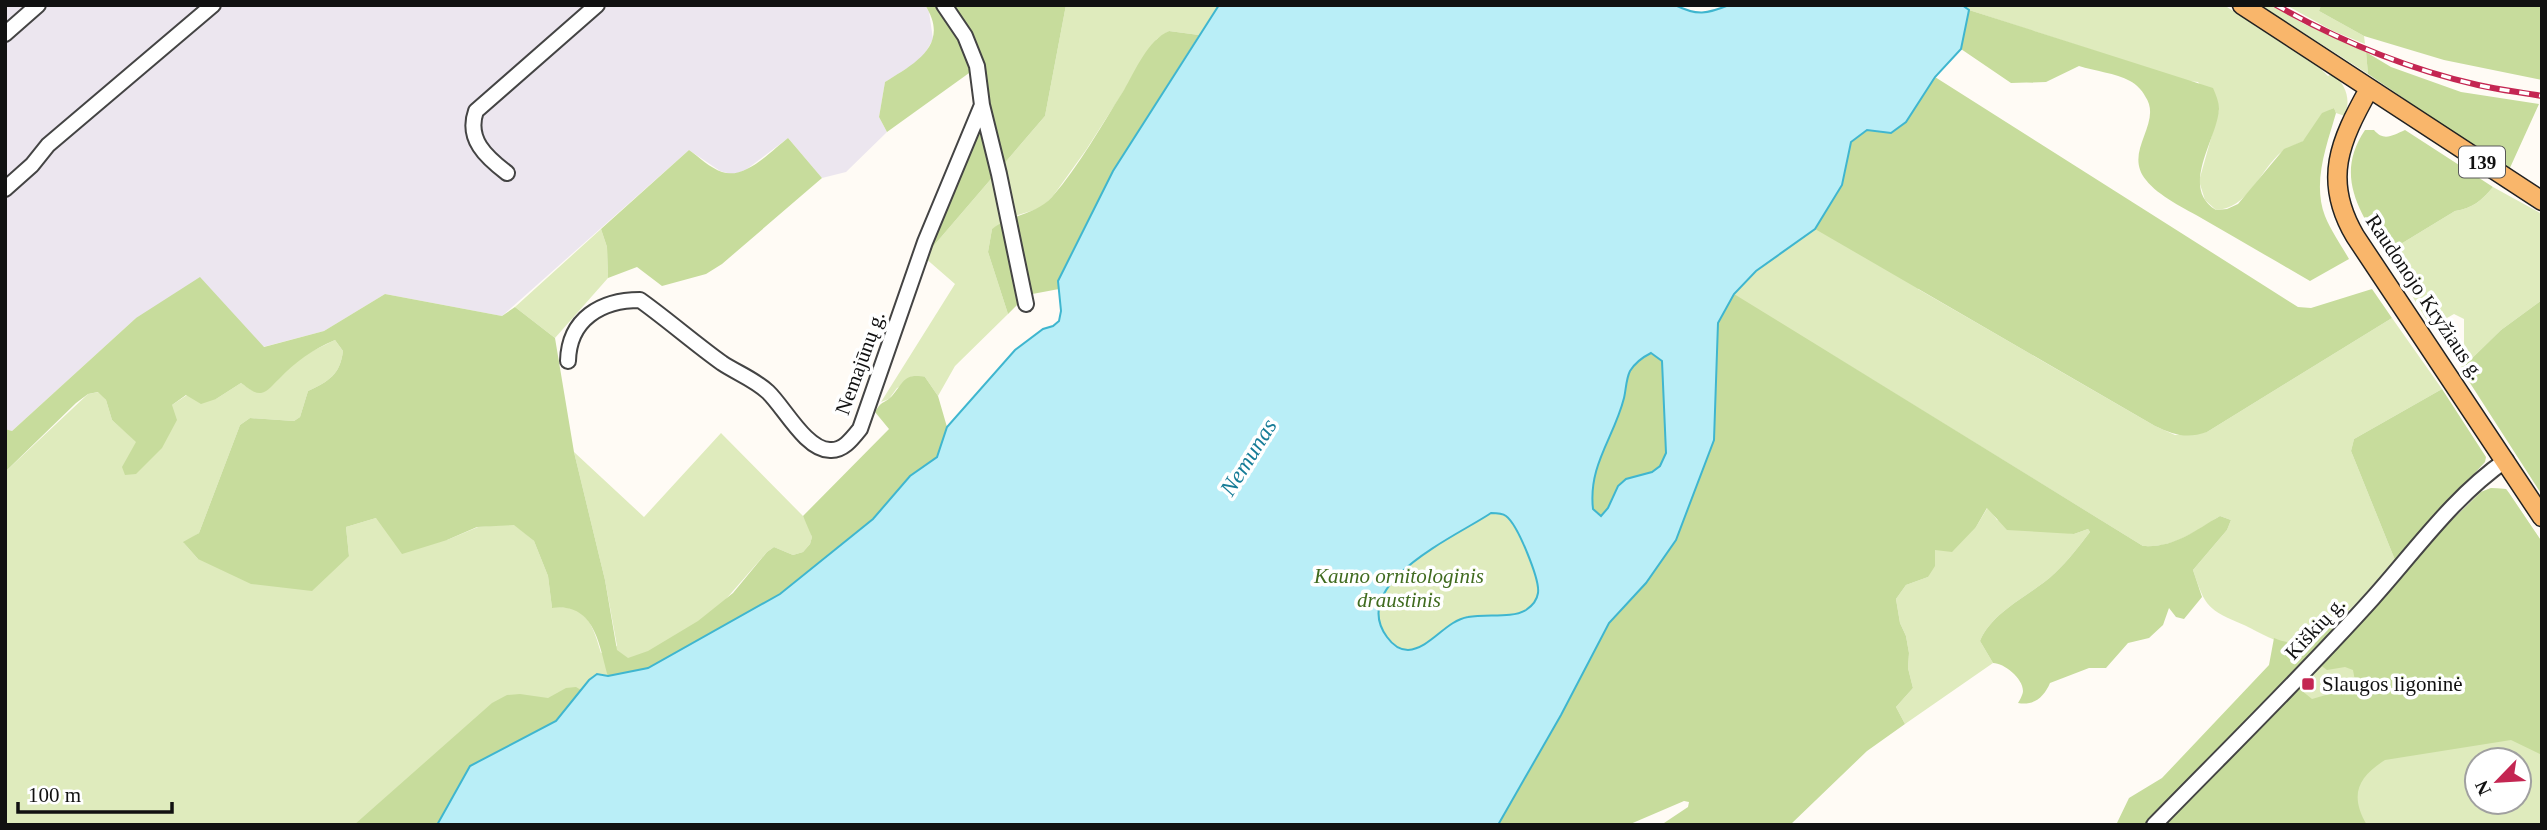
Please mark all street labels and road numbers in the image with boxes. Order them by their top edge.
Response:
road number: 139 [2459,146,2505,178]
street label: Raudonojo Kryžiaus g. [2361,210,2489,384]
street label: Nemajūnų g. [830,308,890,418]
street label: Kiškių g. [2280,592,2350,664]

